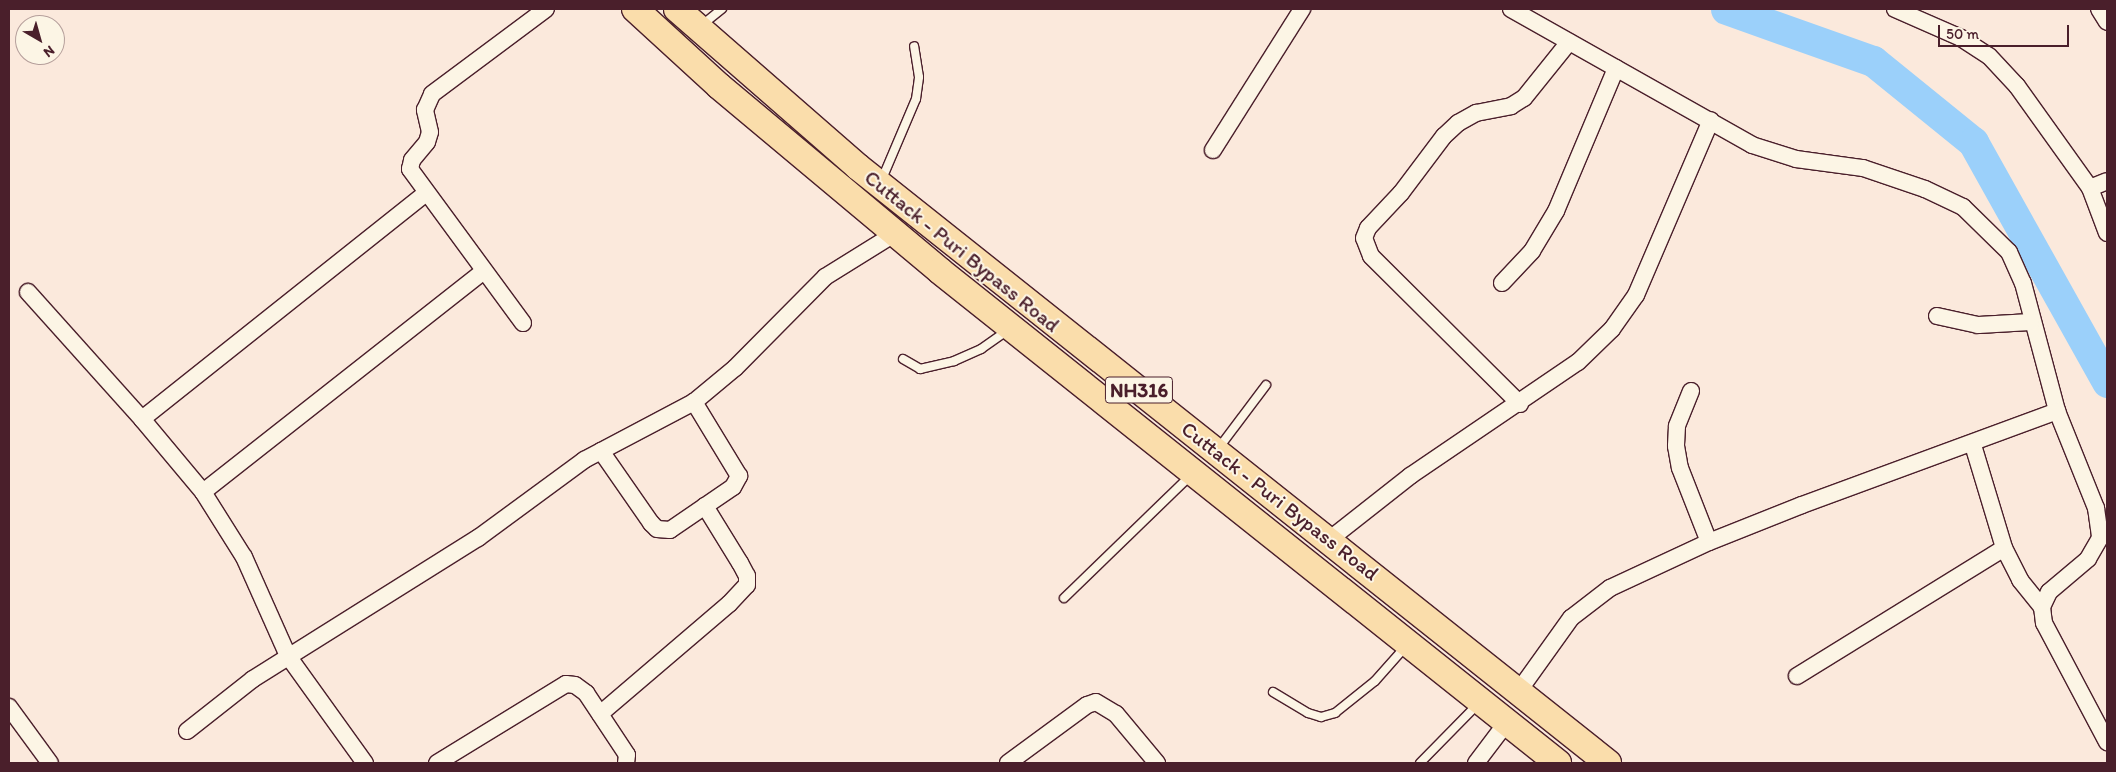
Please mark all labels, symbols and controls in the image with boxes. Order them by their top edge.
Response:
north arrow [15,15,65,65]
scale bar [1941,15,2072,47]
text: 50 m [1946,25,1979,43]
text: N [40,42,58,61]
street label: Cuttack - Puri Bypass Road [859,164,1065,338]
road number: NH316 [1104,372,1174,408]
street label: Cuttack - Puri Bypass Road [1176,416,1384,586]

